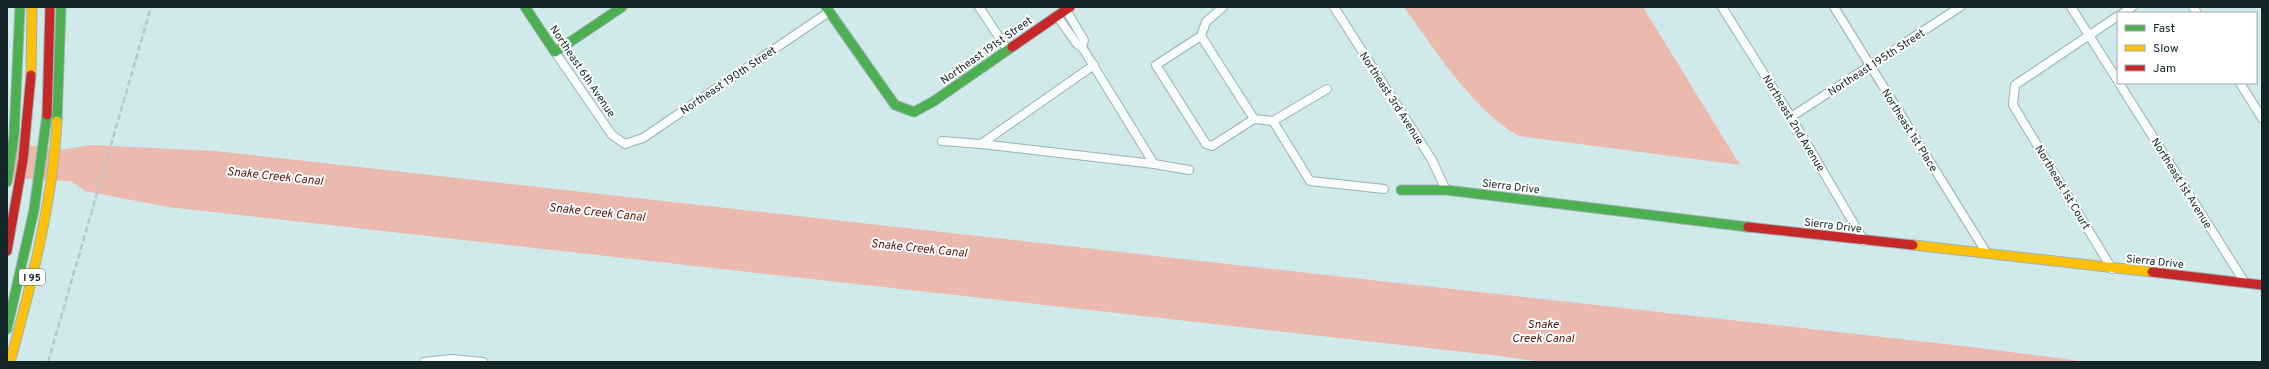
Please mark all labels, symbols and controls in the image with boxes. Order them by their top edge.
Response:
legend [2117,12,2257,84]
street label: Northeast 191st Street [938,14,1035,88]
text: Fast [2153,21,2175,37]
street label: Northeast 6th Avenue [546,23,618,120]
street label: Northeast 195th Street [1826,26,1928,99]
text: Slow [2153,41,2179,57]
street label: Northeast 190th Street [678,44,779,118]
street label: Northeast 3rd Avenue [1356,50,1426,148]
text: Jam [2153,61,2176,77]
street label: Northeast 2nd Avenue [1759,73,1828,174]
street label: Northeast 1st Place [1878,87,1940,175]
street label: Northeast 1st Avenue [2148,136,2215,231]
street label: Northeast 1st Court [2031,143,2093,232]
water label: Snake Creek Canal [226,164,325,190]
street label: Sierra Drive [1481,177,1541,197]
water label: Snake Creek Canal [548,200,647,226]
street label: Sierra Drive [1803,216,1863,236]
water label: Snake Creek Canal [870,236,969,262]
street label: Sierra Drive [2125,252,2185,272]
road number: I 95 [19,269,45,285]
water label: Snake Creek Canal [1512,317,1575,347]

